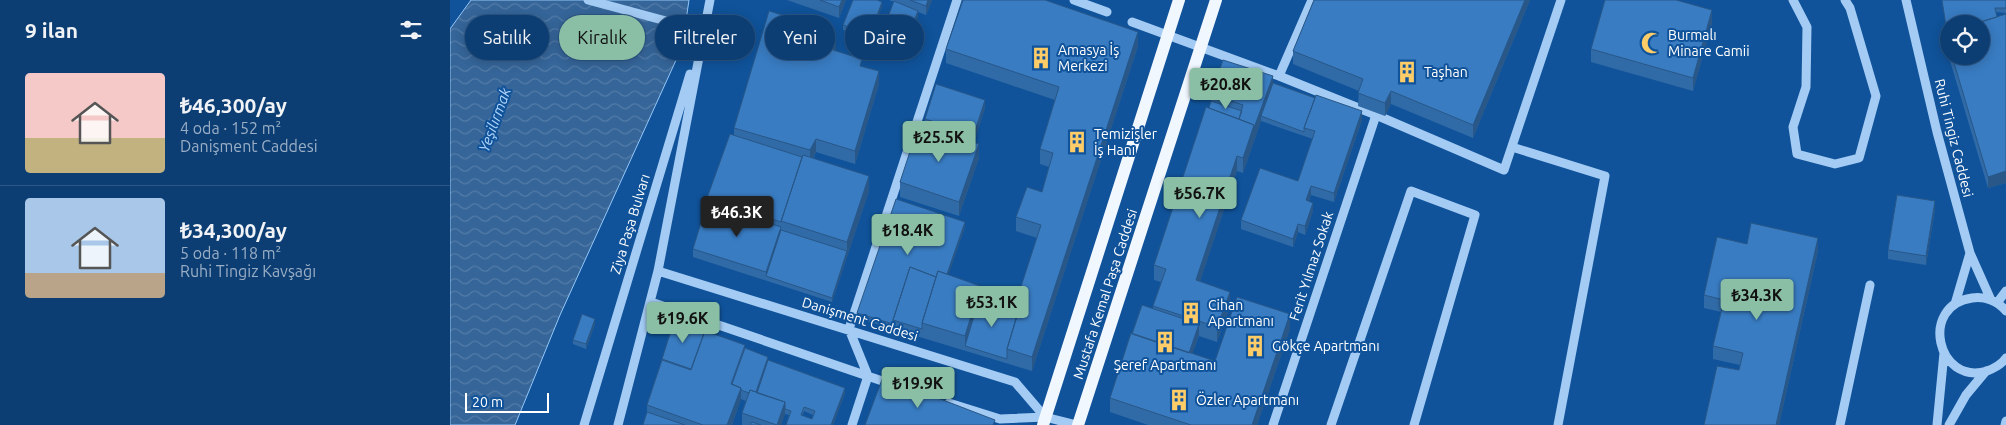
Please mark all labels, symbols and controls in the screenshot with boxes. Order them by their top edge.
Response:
chip: Satılık [465,15,549,60]
chip: Kiralık [559,15,645,60]
chip: Filtreler [655,15,755,60]
chip: Yeni [765,15,835,60]
chip: Daire [845,15,924,60]
map controls [1940,15,1990,65]
button: locate [1940,15,1990,65]
icon: filters [397,16,425,44]
text: 9 ilan [25,18,78,42]
place label: Burmalı Minare Camii [1668,27,1750,59]
mosque icon: Burmalı Minare Camii [1639,30,1665,56]
place label: Amasya İş Merkezi [1058,42,1119,74]
building icon: Amasya İş Merkezi [1028,45,1054,71]
building icon: Taşhan [1394,59,1420,85]
place label: Taşhan [1424,64,1468,80]
pin: ₺20.8K [1185,68,1267,110]
text: ₺20.8K [1201,75,1251,93]
street label: Ruhi Tingiz Caddesi [1932,77,1976,199]
water label: Yeşilırmak [475,85,514,154]
icon: home [65,93,125,153]
text: ₺46,300/ay [180,93,287,117]
text: 4 oda · 152 m² [180,119,281,137]
pin: ₺25.5K [898,120,980,163]
place label: Temizişler İş Hanı [1094,126,1158,158]
text: ₺25.5K [914,128,964,146]
building icon: Temizişler İş Hanı [1064,129,1090,155]
text: Danişment Caddesi [180,137,318,155]
street label: Ziya Paşa Bulvarı [607,172,653,276]
pin: ₺56.7K [1159,176,1241,219]
text: ₺56.7K [1175,184,1225,202]
pin: ₺46.3K [696,196,778,238]
text: ₺46.3K [712,203,762,221]
street label: Mustafa Kemal Paşa Caddesi [1070,207,1140,381]
street label: Ferit Yılmaz Sokak [1286,209,1336,323]
pin: ₺18.4K [867,214,949,256]
icon: home [65,218,125,278]
text: ₺34,300/ay [180,218,287,242]
text: ₺18.4K [883,221,933,239]
text: 5 oda · 118 m² [180,244,281,262]
text: Ruhi Tingiz Kavşağı [180,262,316,280]
pin: ₺34.3K [1716,278,1798,321]
pin: ₺53.1K [951,286,1033,328]
text: ₺34.3K [1732,286,1782,304]
text: ₺53.1K [967,293,1017,311]
street label: Danişment Caddesi [800,294,920,344]
place label: Cihan Apartmanı [1208,297,1274,329]
building icon: Cihan Apartmanı [1178,300,1204,326]
pin: ₺19.6K [642,302,724,344]
text: ₺19.6K [658,309,708,327]
building icon: Şeref Apartmanı [1152,329,1178,355]
building icon: Gökçe Apartmanı [1242,333,1268,359]
place label: Gökçe Apartmanı [1272,338,1380,354]
place label: Şeref Apartmanı [1114,357,1216,373]
pin: ₺19.9K [877,366,959,409]
text: ₺19.9K [893,374,943,392]
building icon: Özler Apartmanı [1166,387,1192,413]
scale bar [465,390,549,413]
place label: Özler Apartmanı [1196,391,1299,408]
text: 20 m [472,394,503,410]

